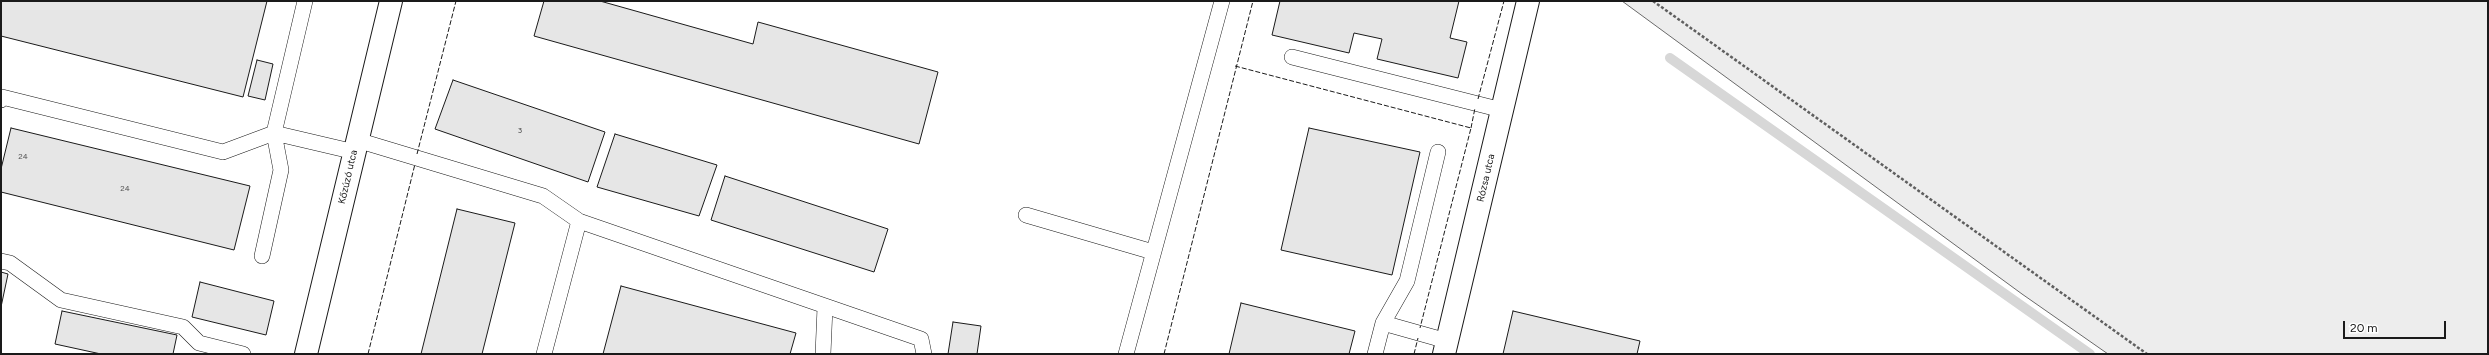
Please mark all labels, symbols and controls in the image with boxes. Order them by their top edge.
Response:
house number: 3 [518,126,522,136]
street label: Kőzúzó utca [336,149,360,205]
house number: 24 [18,152,28,162]
street label: Rózsa utca [1475,153,1497,203]
house number: 24 [120,184,130,194]
scale bar [2345,313,2448,339]
text: 20 m [2350,321,2378,335]

